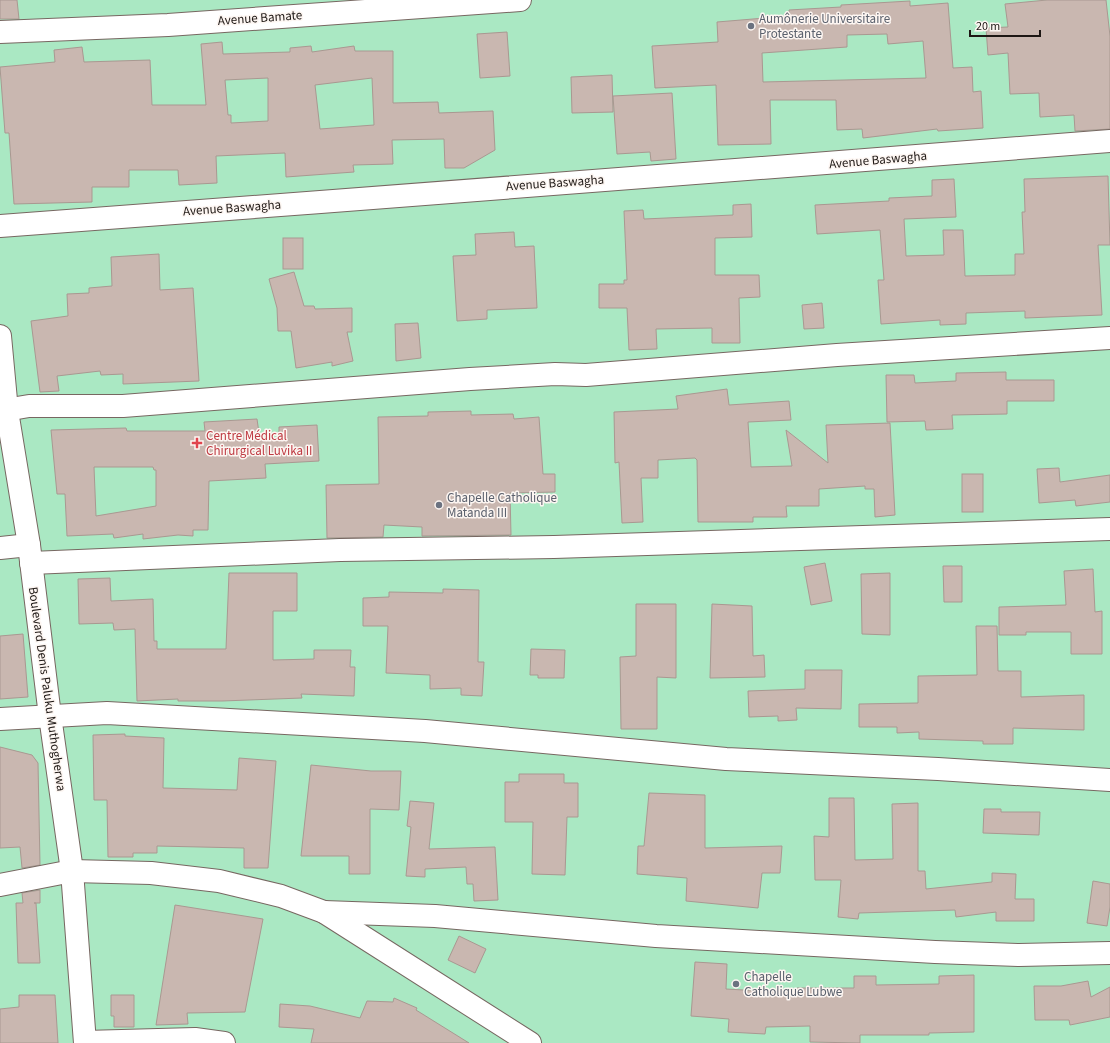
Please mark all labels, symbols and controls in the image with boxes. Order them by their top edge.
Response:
street label: Avenue Bamate [217,6,303,30]
place label: Aumônerie Universitaire Protestante [759,10,890,43]
scale bar [970,12,1040,38]
text: 20 m [976,18,1000,35]
marker: Aumônerie Universitaire Protestante [746,21,756,31]
street label: Avenue Baswagha [828,147,928,173]
street label: Avenue Baswagha [505,171,605,195]
street label: Avenue Baswagha [182,196,282,220]
place label: Centre Médical Chirurgical Luvika II [206,427,313,460]
marker: Centre Médical Chirurgical Luvika II [191,437,203,449]
place label: Chapelle Catholique Matanda III [447,489,557,522]
marker: Chapelle Catholique Matanda III [434,500,444,510]
street label: Boulevard Denis Paluku Muthogherwa [24,586,70,792]
place label: Chapelle Catholique Lubwe [744,968,842,1001]
marker: Chapelle Catholique Lubwe [731,979,741,989]

